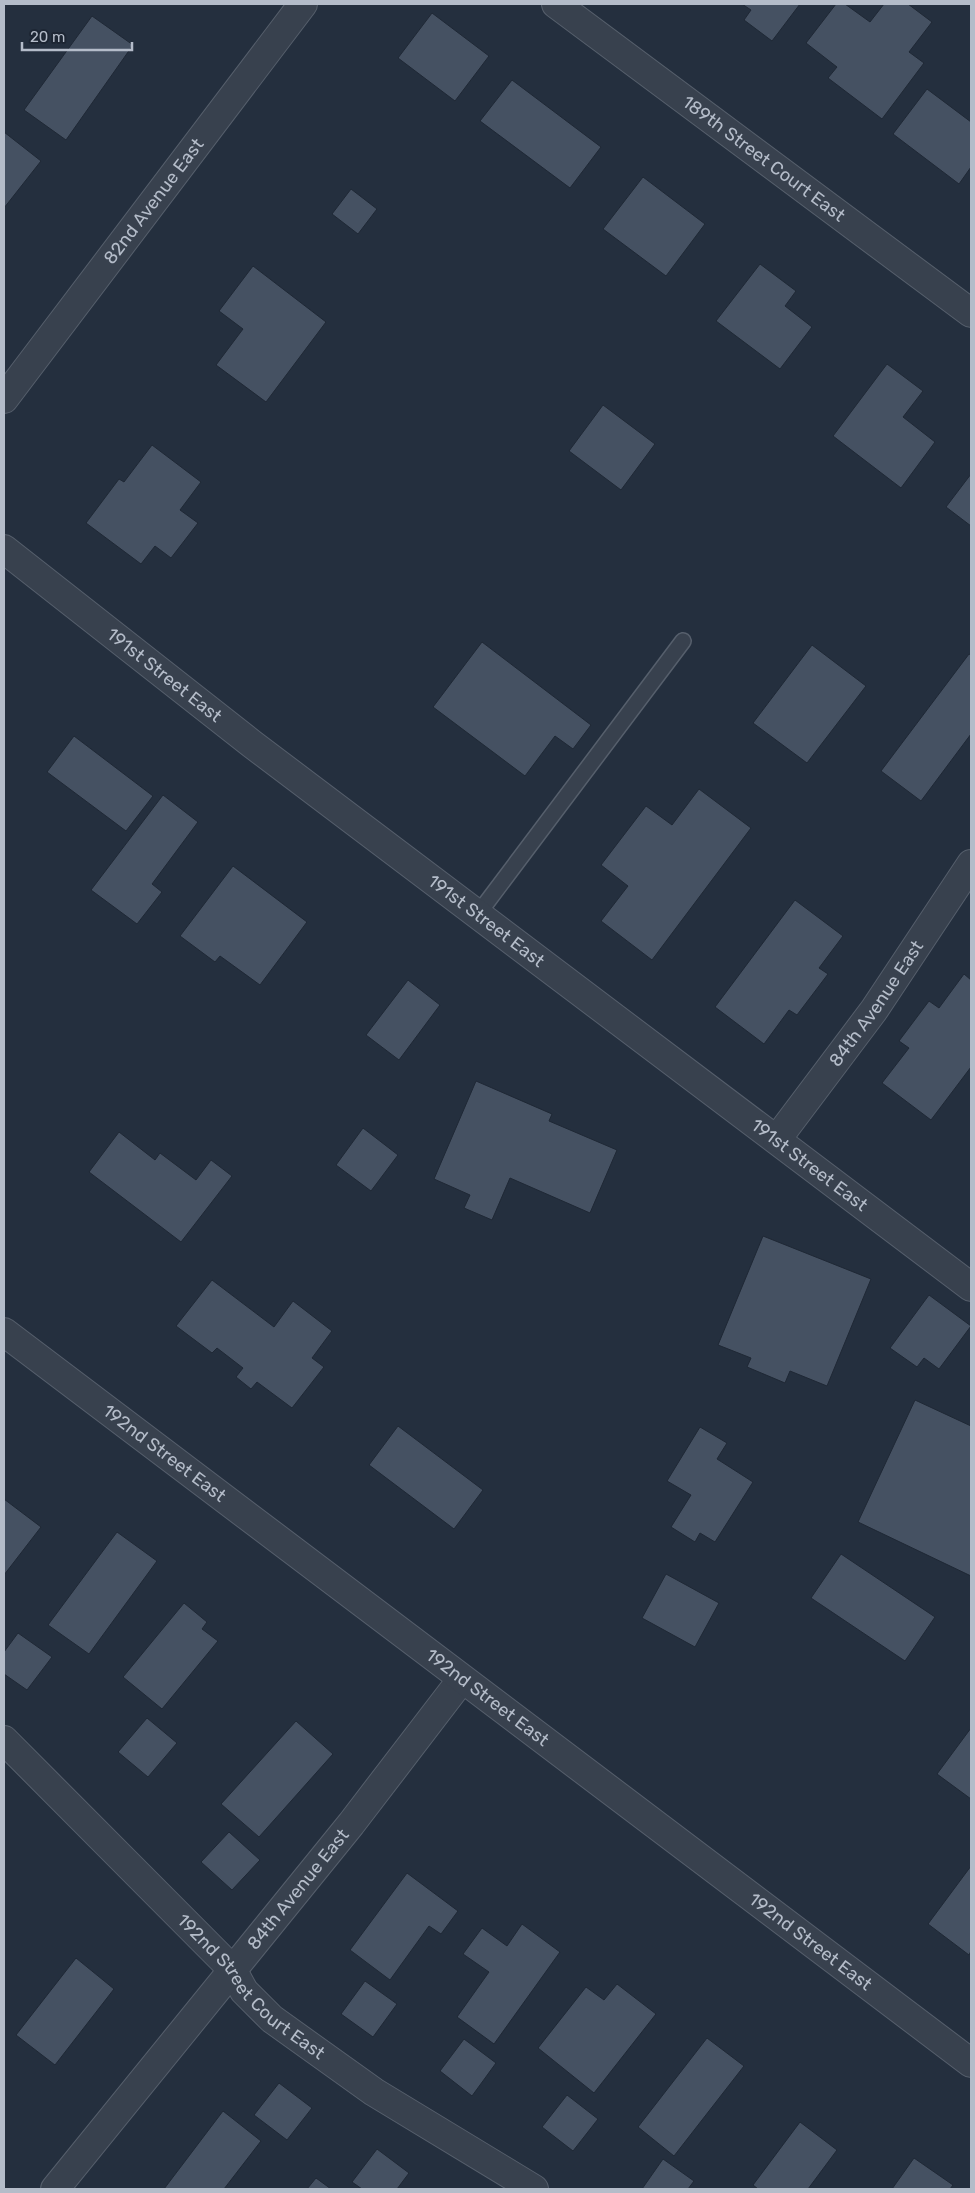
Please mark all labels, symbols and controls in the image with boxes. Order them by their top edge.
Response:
scale bar [22,20,132,52]
text: 20 m [30,28,65,46]
street label: 189th Street Court East [678,91,849,226]
street label: 82nd Avenue East [99,134,208,269]
street label: 191st Street East [102,623,226,727]
street label: 191st Street East [424,870,549,972]
street label: 84th Avenue East [824,936,928,1071]
street label: 191st Street East [747,1114,872,1216]
street label: 192nd Street East [98,1400,230,1507]
street label: 192nd Street East [421,1644,553,1751]
street label: 84th Avenue East [243,1824,354,1954]
street label: 192nd Street East [745,1888,876,1995]
street label: 192nd Street Court East [173,1909,329,2064]

